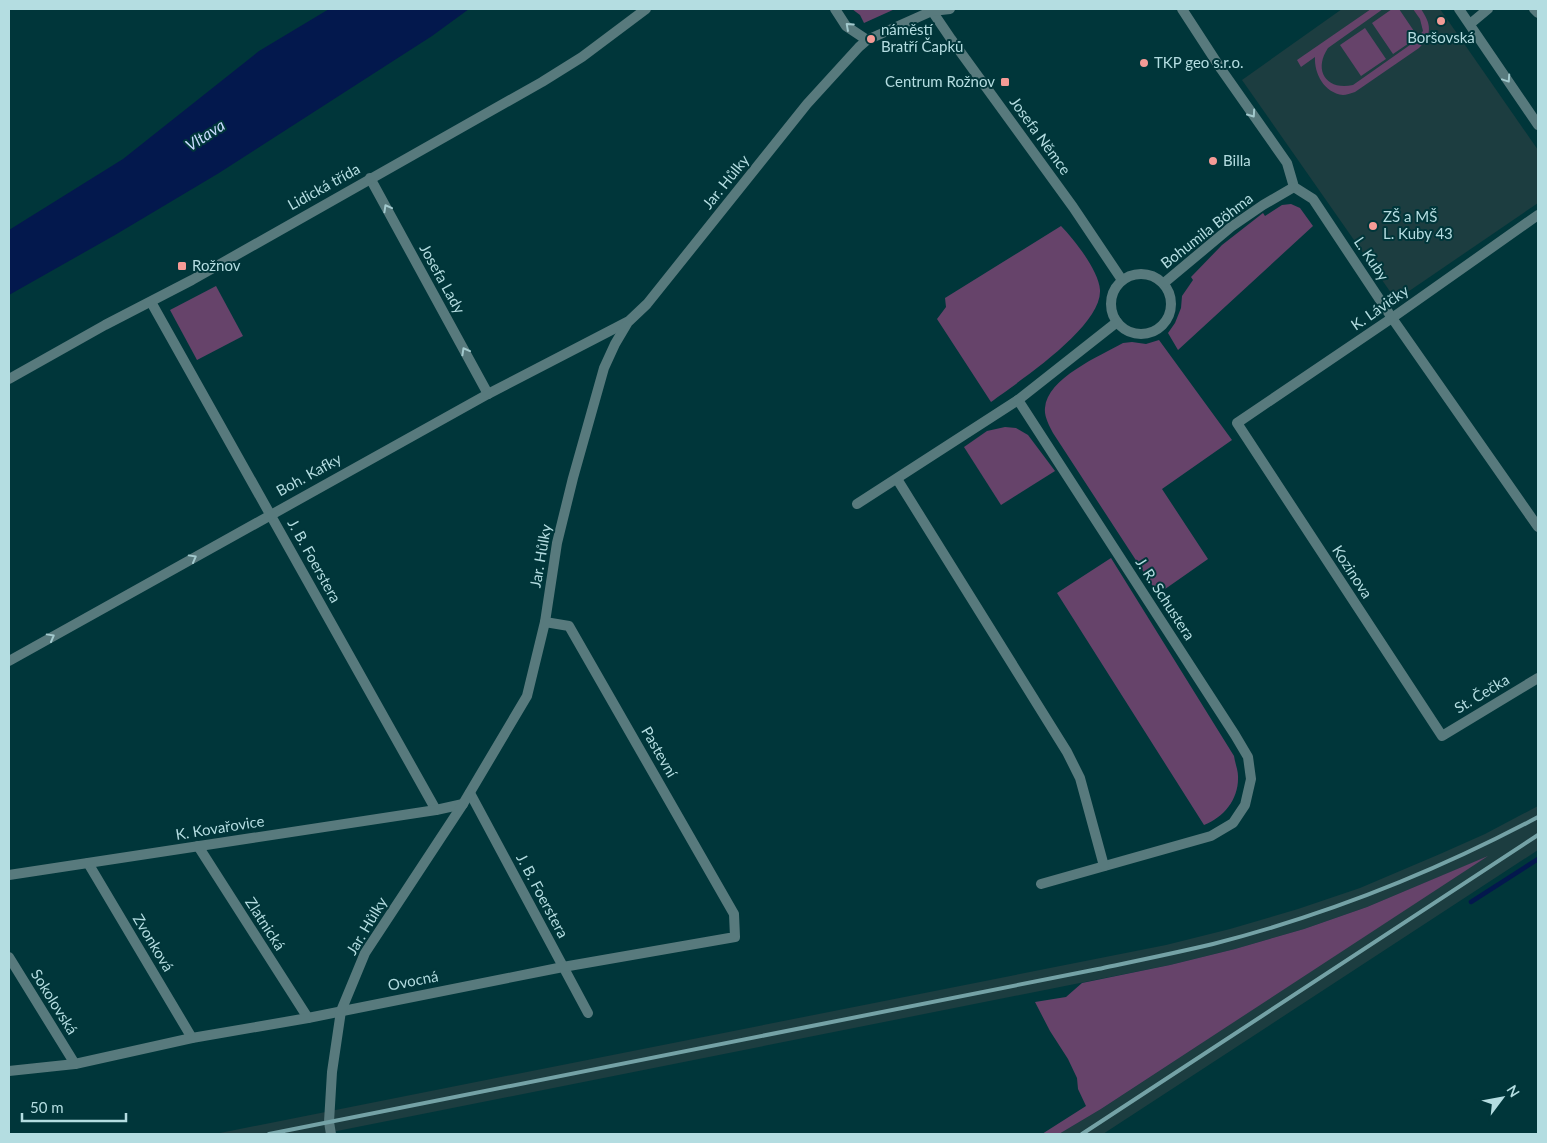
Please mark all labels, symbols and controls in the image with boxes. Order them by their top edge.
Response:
marker: Boršovská [1435,15,1447,27]
place label: náměstí Bratří Čapků [881,20,963,55]
one-way arrow [846,23,855,32]
place label: Boršovská [1407,28,1475,46]
marker: náměstí Bratří Čapků [865,33,877,45]
place label: TKP geo s.r.o. [1154,53,1244,71]
marker: TKP geo s.r.o. [1138,57,1150,69]
place label: Centrum Rožnov [885,72,995,90]
one-way arrow [1501,73,1510,83]
marker: Centrum Rožnov [999,76,1011,88]
street label: Josefa Němce [1007,93,1075,178]
one-way arrow [1246,108,1255,117]
water label: Vltava [182,115,228,154]
street label: Jar. Hůlky [698,151,753,212]
place label: Billa [1223,151,1251,169]
marker: Billa [1207,155,1219,167]
street label: Lidická třída [284,159,363,213]
street label: Bohumila Böhma [1157,189,1256,272]
one-way arrow [383,204,393,213]
place label: ZŠ a MŠ L. Kuby 43 [1383,207,1453,242]
marker: ZŠ a MŠ L. Kuby 43 [1367,220,1379,232]
street label: L. Kuby [1351,233,1393,284]
street label: Josefa Lady [416,241,469,317]
place label: Rožnov [192,256,241,274]
marker: Rožnov [176,260,188,272]
street label: K. Lávičky [1347,281,1412,334]
one-way arrow [461,347,471,356]
street label: Boh. Kafky [273,449,344,499]
street label: J. B. Foerstera [284,516,345,606]
street label: Jar. Hůlky [526,522,555,589]
street label: Kozinova [1329,541,1377,601]
one-way arrow [187,554,196,564]
street label: J. R. Schustera [1132,554,1199,643]
one-way arrow [46,634,55,644]
street label: St. Čečka [1451,670,1512,716]
street label: Pastevní [638,723,682,781]
street label: K. Kovařovice [174,811,266,843]
street label: J. B. Foerstera [513,850,573,941]
street label: Jar. Hůlky [342,893,391,958]
street label: Zlatnická [242,894,290,953]
street label: Zvonková [130,911,178,974]
street label: Sokolovská [28,966,82,1037]
street label: Ovocná [386,966,440,994]
north arrow [1477,1073,1527,1123]
text: N [1503,1082,1524,1100]
scale bar [22,1090,126,1122]
text: 50 m [30,1098,64,1116]

